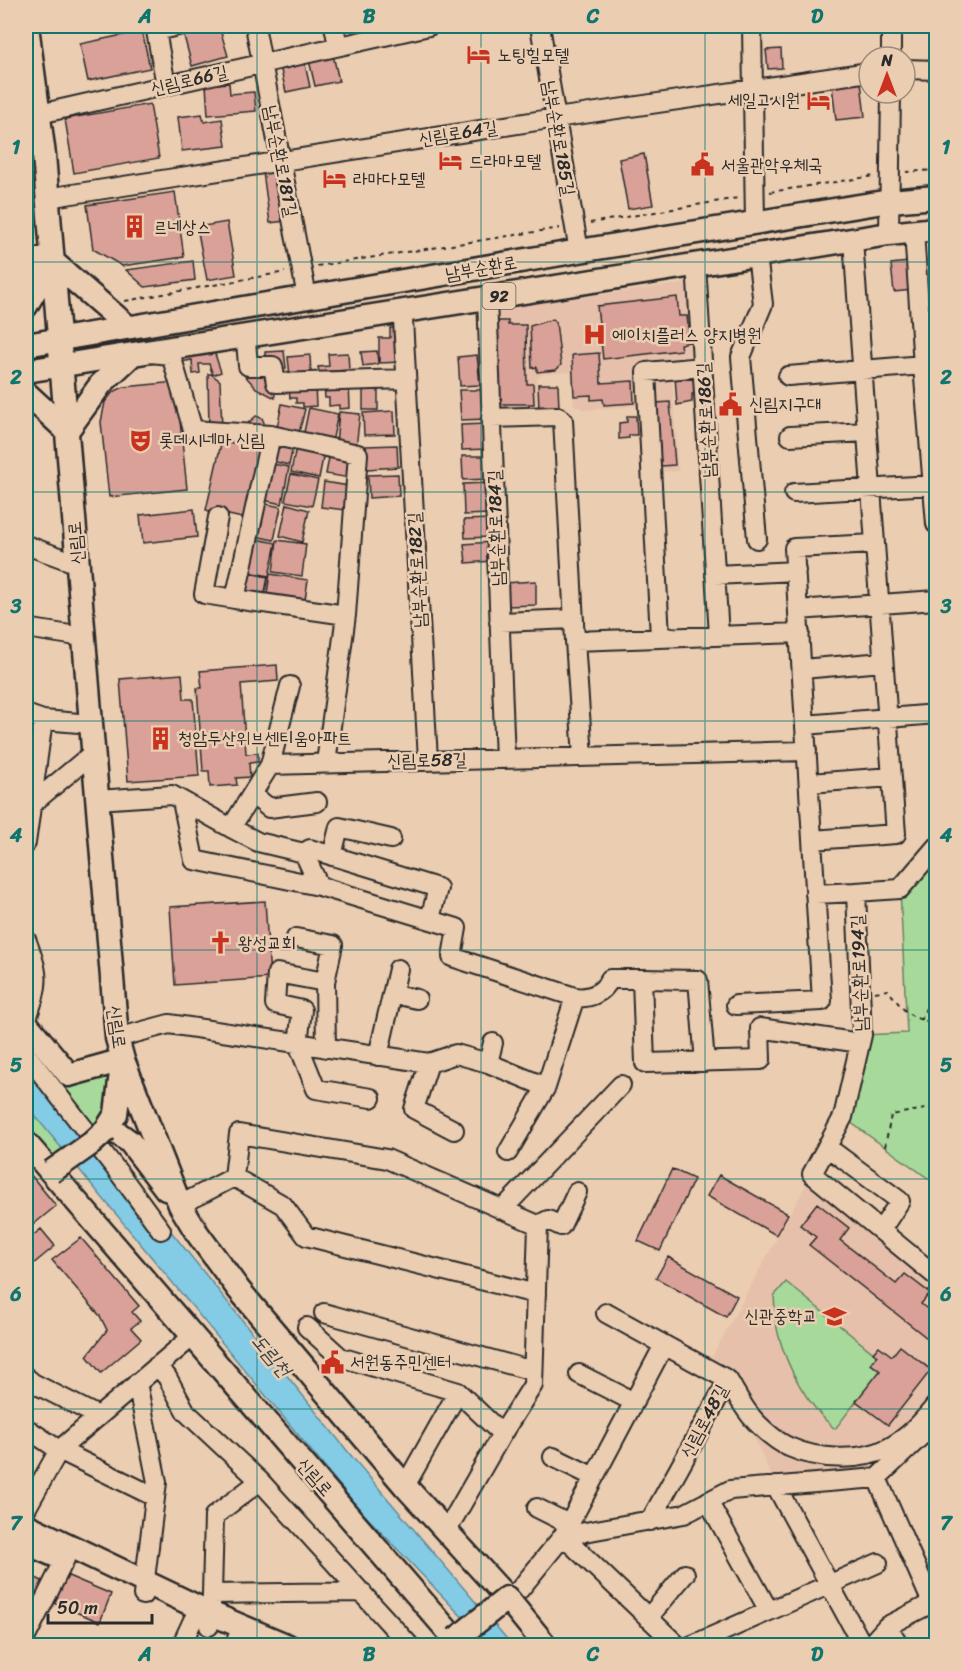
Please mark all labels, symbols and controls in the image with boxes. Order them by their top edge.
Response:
text: A [137,0,152,34]
text: B [363,0,376,34]
text: C [586,0,600,34]
text: D [811,0,824,34]
place label: 노팅힐모텔 [497,39,569,71]
hotel icon: 노팅힐모텔 [466,42,492,68]
north arrow [857,45,917,105]
text: N [880,46,893,75]
street label: 신림로66길 [147,55,231,104]
street label: 남부순환로185길 [533,78,585,199]
place label: 세일고시원 [728,84,800,116]
hotel icon: 세일고시원 [805,87,831,113]
street label: 남부순환로181길 [254,102,308,220]
street label: 신림로64길 [416,111,500,155]
text: 1 [12,130,21,165]
text: 1 [942,130,951,165]
place label: 드라마모텔 [469,145,541,177]
hotel icon: 드라마모텔 [438,148,464,174]
place label: 서울관악우체국 [721,149,822,181]
public building icon: 서울관악우체국 [690,152,716,178]
place label: 라마다모텔 [353,163,425,195]
hotel icon: 라마다모텔 [322,166,348,192]
place label: 르네상스 [153,211,211,243]
building icon: 르네상스 [122,214,148,240]
street label: 남부순환로 [443,246,519,290]
road number: 92 [482,283,516,309]
place label: 에이치플러스 양지병원 [612,319,762,351]
hospital icon: 에이치플러스 양지병원 [581,322,607,348]
text: 2 [9,360,22,395]
text: 2 [939,360,952,395]
street label: 남부순환로186길 [687,361,725,479]
place label: 신림지구대 [749,388,821,420]
public building icon: 신림지구대 [718,391,744,417]
place label: 롯데시네마 신림 [159,424,265,456]
theatre icon: 롯데시네마 신림 [128,427,154,453]
street label: 남부순환로184길 [478,469,514,587]
street label: 남부순환로182길 [398,511,436,629]
street label: 신림로 [58,520,94,566]
text: 3 [10,589,22,624]
text: 3 [940,589,952,624]
place label: 청암두산위브센티움아파트 [178,722,352,754]
building icon: 청암두산위브센티움아파트 [147,725,173,751]
street label: 신림로58길 [387,743,468,777]
text: 4 [9,818,23,853]
text: 4 [939,818,953,853]
street label: 남부순환로194길 [841,914,877,1032]
place label: 왕성교회 [238,927,296,959]
church icon: 왕성교회 [207,930,233,956]
street label: 신림로 [98,1003,136,1051]
text: 5 [10,1048,22,1083]
text: 5 [940,1048,952,1083]
text: 6 [9,1277,22,1312]
text: 6 [939,1277,952,1312]
place label: 신관중학교 [745,1300,817,1332]
school or university icon: 신관중학교 [822,1303,848,1329]
water label: 도림천 [243,1326,302,1387]
place label: 서원동주민센터 [350,1346,451,1378]
public building icon: 서원동주민센터 [319,1349,345,1375]
street label: 신림로48길 [671,1378,737,1464]
street label: 신림로 [289,1450,341,1504]
text: 7 [10,1506,23,1541]
text: 7 [940,1506,953,1541]
scale bar [48,1587,152,1625]
text: 50 m [57,1592,98,1624]
text: A [137,1637,152,1671]
text: B [363,1637,376,1671]
text: C [586,1637,600,1671]
text: D [811,1637,824,1671]

